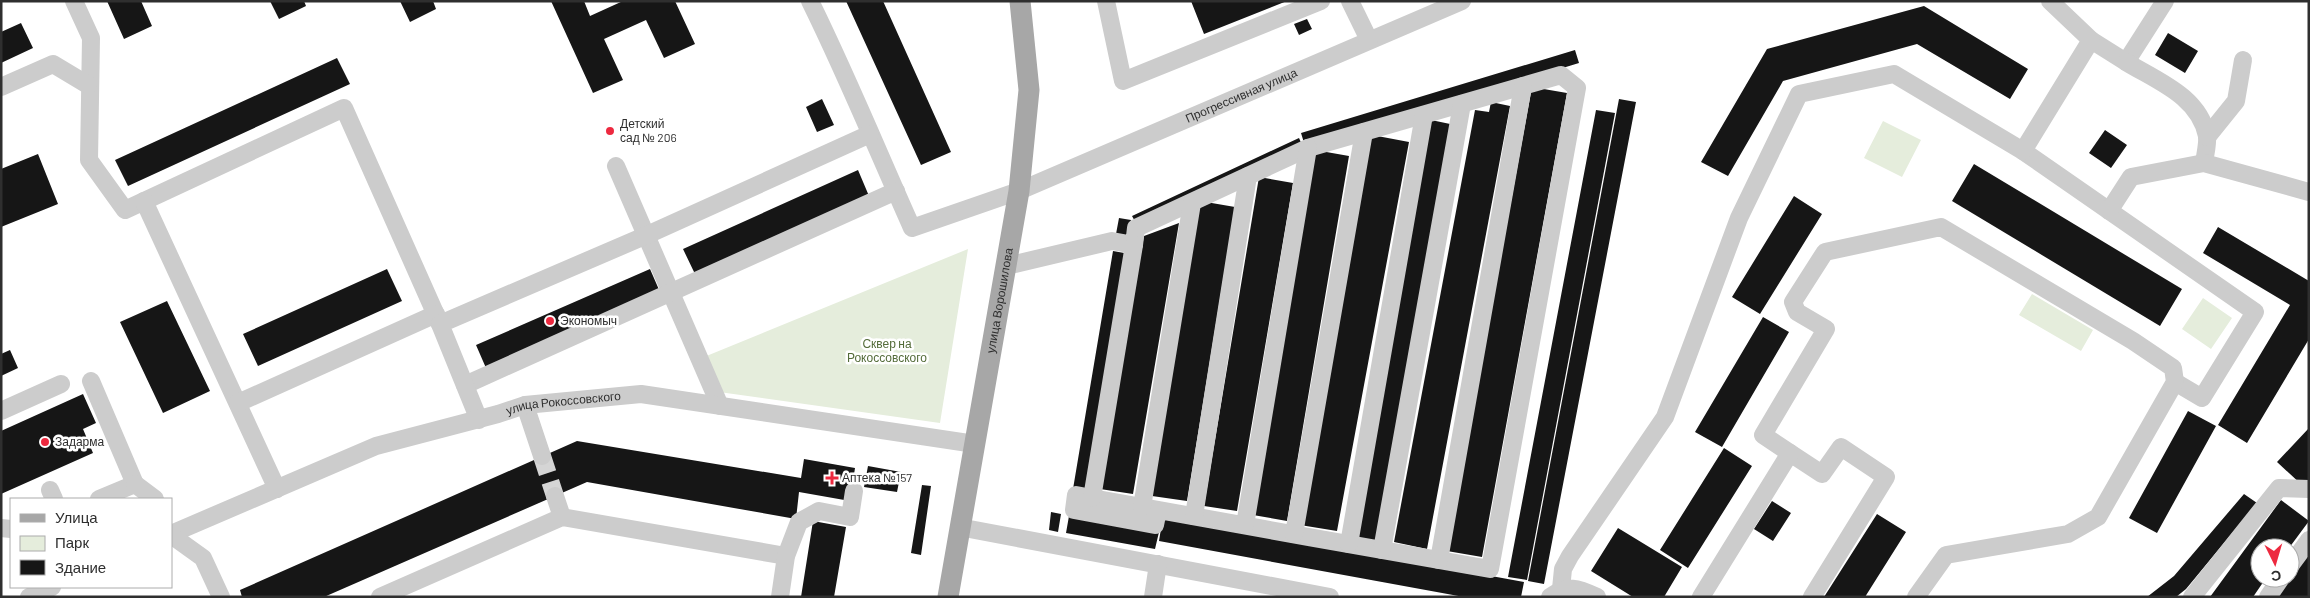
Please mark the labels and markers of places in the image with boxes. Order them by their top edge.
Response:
place label: Детский сад № 206 [620,116,677,145]
marker: Детский сад № 206 [604,125,616,137]
place label: Экономыч [560,313,617,327]
marker: Экономыч [544,315,556,327]
place label: Задарма [55,434,105,449]
marker: Задарма [39,436,51,448]
place label: Аптека №157 [842,470,912,484]
marker: Аптека №157 [826,472,838,484]

